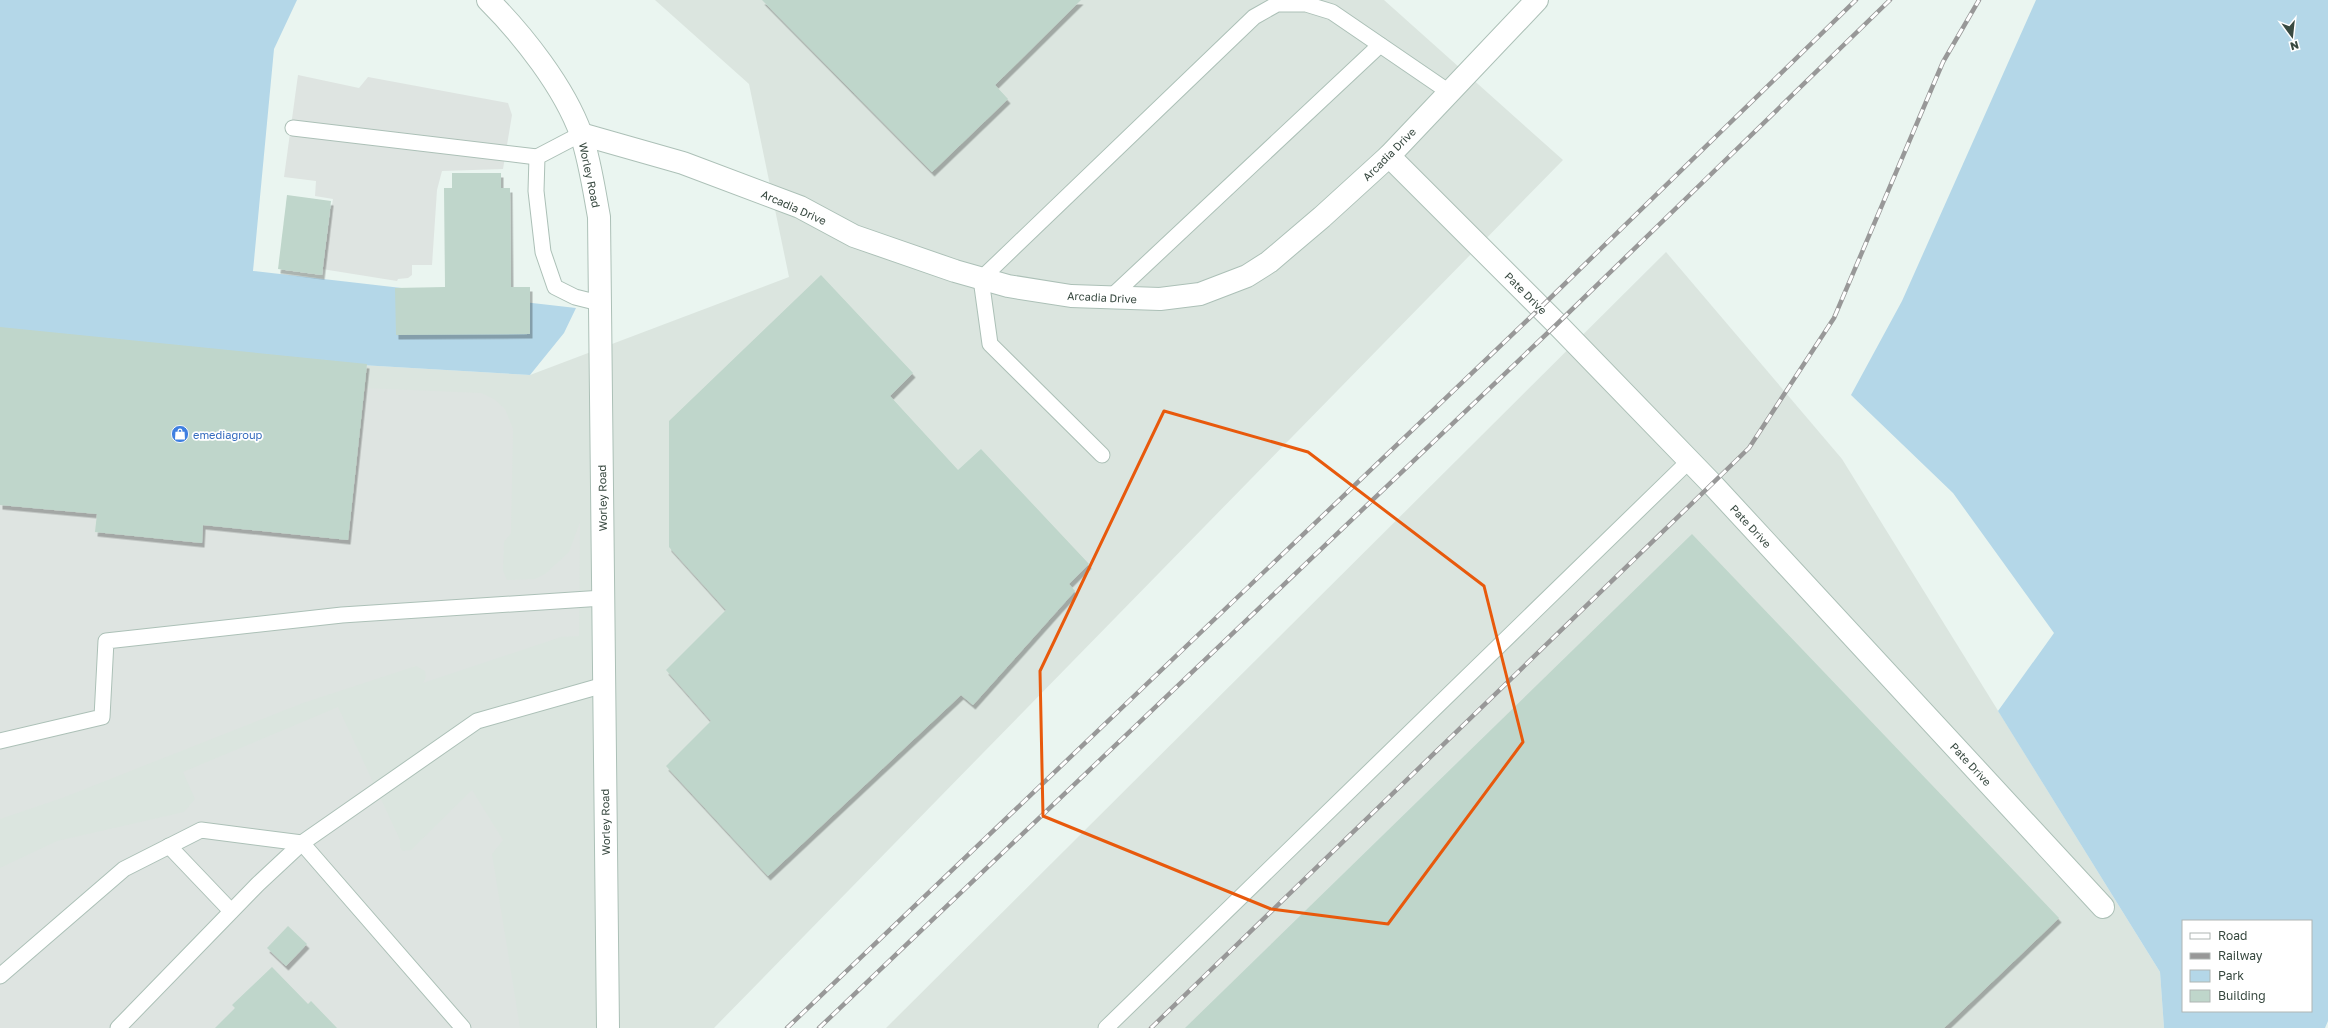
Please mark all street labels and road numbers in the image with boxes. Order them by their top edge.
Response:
street label: Arcadia Drive [1360,125,1418,183]
street label: Worley Road [577,141,603,209]
street label: Arcadia Drive [760,187,828,227]
street label: Pate Drive [1502,269,1550,317]
street label: Arcadia Drive [1067,289,1137,305]
street label: Worley Road [595,465,609,531]
street label: Pate Drive [1728,502,1774,550]
street label: Pate Drive [1948,740,1994,788]
street label: Worley Road [598,789,612,855]

